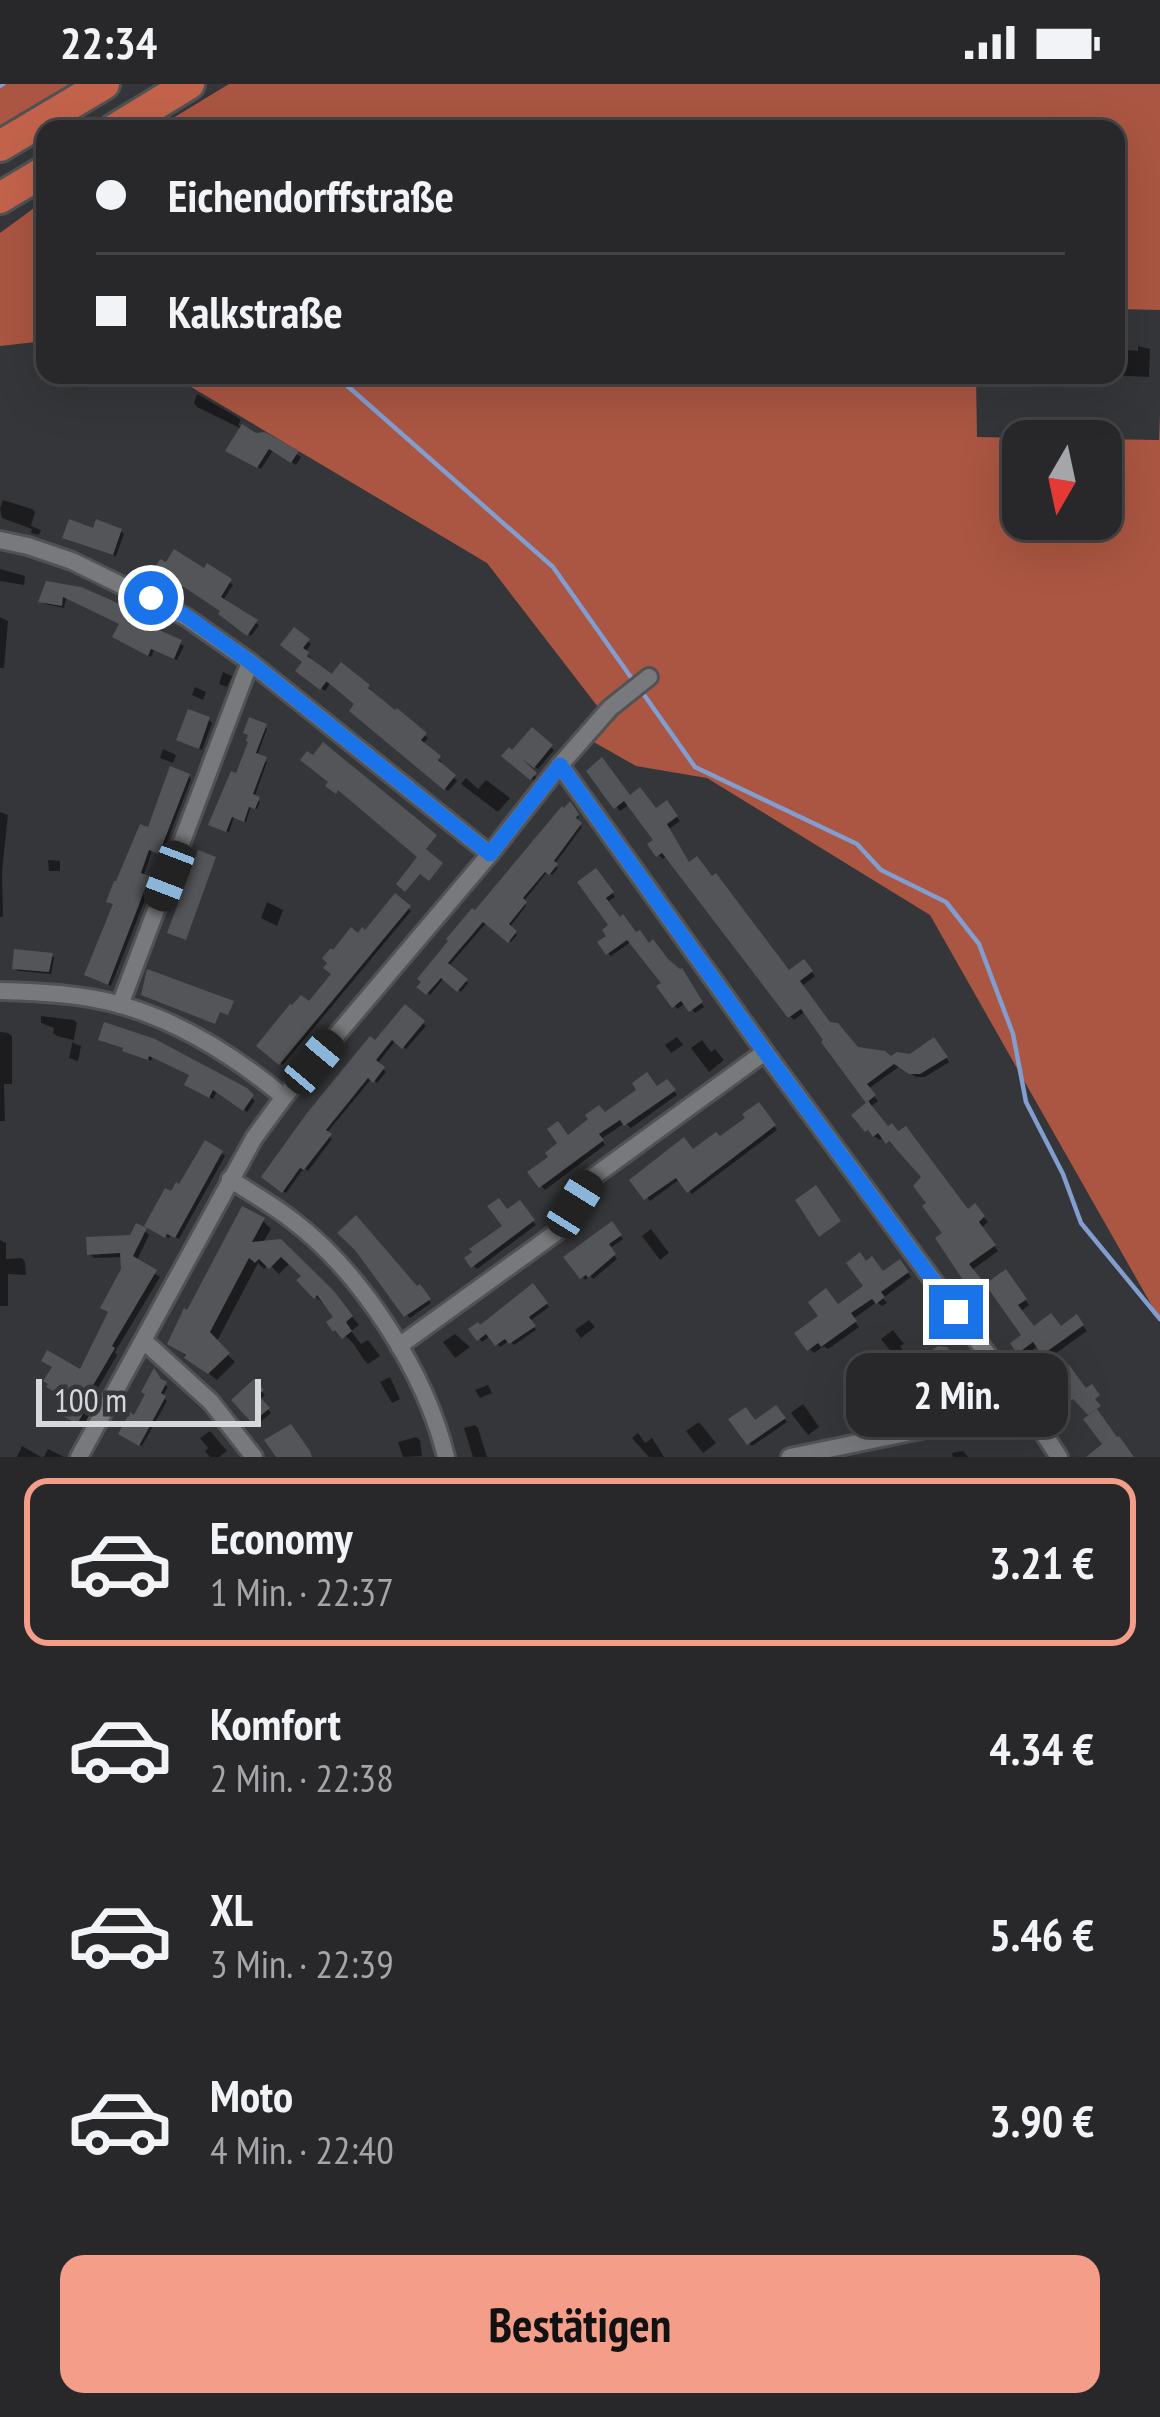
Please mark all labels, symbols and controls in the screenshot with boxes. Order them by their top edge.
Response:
text: 22:34 [60,13,157,71]
text: Eichendorffstraße [168,166,454,224]
text: Kalkstraße [168,282,343,340]
north arrow [1002,420,1122,540]
map controls [1002,420,1122,540]
route start [124,571,178,625]
car [139,836,199,916]
car [277,1023,351,1101]
car [541,1164,609,1244]
route end [929,1285,983,1339]
callout: 2 Min. [845,1354,1067,1438]
text: 2 Min. [913,1369,1001,1420]
scale bar [36,1373,261,1426]
text: 100 m [54,1378,127,1421]
icon: car [66,1508,174,1616]
text: Economy [210,1508,353,1566]
text: 3.21 € [989,1533,1094,1591]
text: 1 Min. · 22:37 [210,1566,394,1617]
icon: car [66,1694,174,1802]
text: Komfort [210,1694,341,1752]
text: 4.34 € [989,1719,1094,1777]
text: 2 Min. · 22:38 [210,1752,394,1803]
icon: car [66,1880,174,1988]
text: XL [210,1880,253,1938]
text: 5.46 € [989,1905,1094,1963]
text: 3 Min. · 22:39 [210,1938,394,1989]
icon: car [66,2066,174,2174]
text: Moto [210,2066,293,2124]
text: 3.90 € [989,2091,1094,2149]
text: 4 Min. · 22:40 [210,2124,394,2175]
button: Bestätigen [60,2255,1100,2393]

